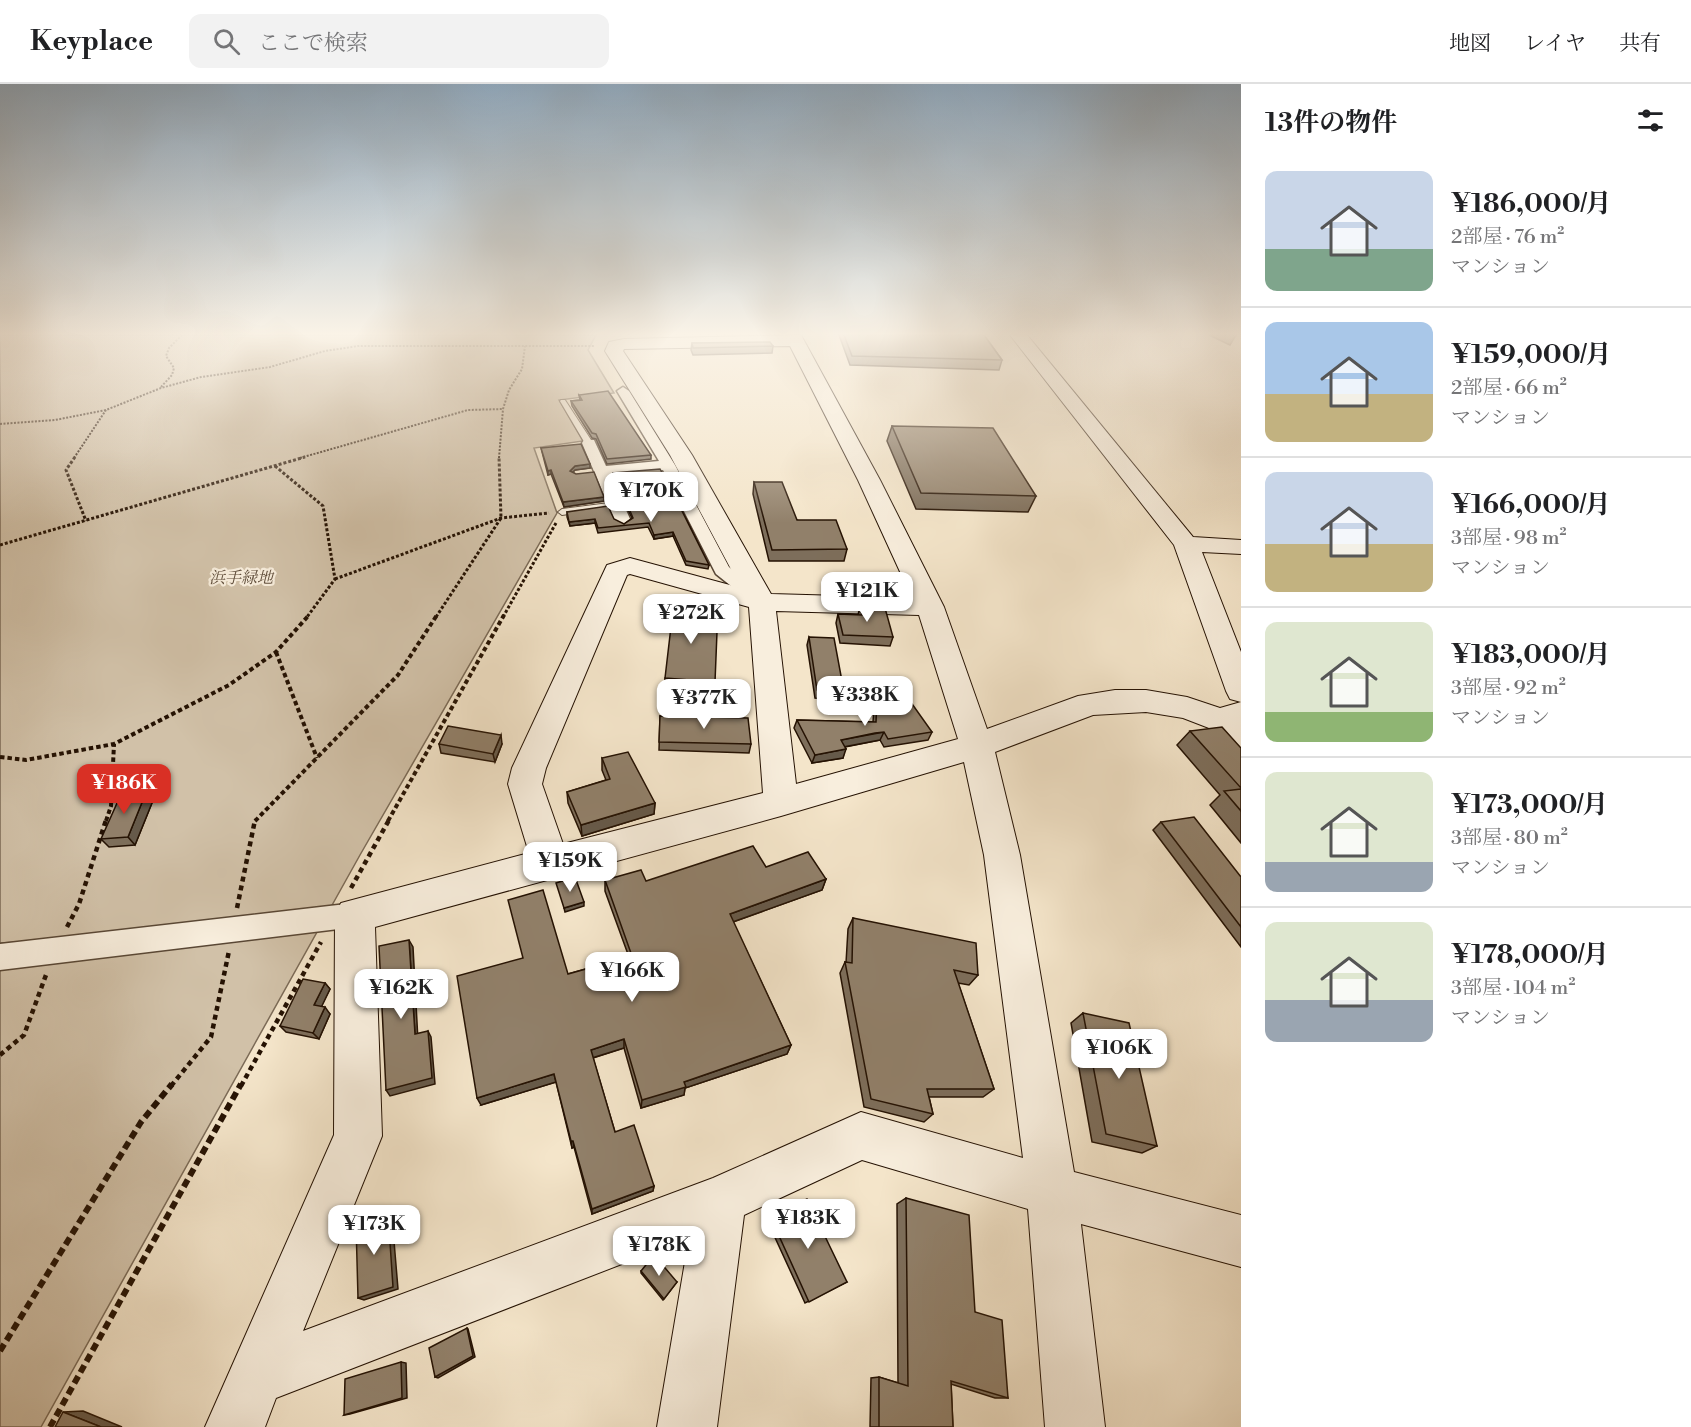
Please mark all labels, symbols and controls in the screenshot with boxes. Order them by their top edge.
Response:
search box [189,14,609,68]
text: Keyplace [30,24,153,59]
icon: search [210,25,243,58]
text: ここで検索 [258,30,368,57]
text: 地図 [1449,31,1491,57]
text: レイヤ [1524,31,1586,57]
text: 共有 [1619,31,1661,57]
icon: filters [1634,104,1667,137]
text: 13件の物件 [1265,107,1397,139]
text: ¥186,000/月 [1451,188,1612,220]
icon: home [1313,195,1385,267]
text: 2部屋 · 76 m² [1451,225,1564,250]
text: マンション [1451,255,1550,280]
text: ¥159,000/月 [1451,339,1612,371]
icon: home [1313,346,1385,418]
text: 2部屋 · 66 m² [1451,376,1567,401]
text: マンション [1451,406,1550,431]
pin: ¥170K [609,472,693,523]
text: ¥170K [618,479,684,504]
text: ¥166,000/月 [1451,489,1611,521]
icon: home [1313,496,1385,568]
text: 3部屋 · 98 m² [1451,526,1567,551]
text: マンション [1451,556,1550,581]
park label: 浜手緑地 [209,568,275,588]
pin: ¥121K [825,572,909,623]
text: ¥121K [835,579,899,604]
pin: ¥272K [649,594,733,645]
text: ¥272K [657,601,725,626]
text: ¥183,000/月 [1451,639,1611,671]
icon: home [1313,646,1385,718]
pin: ¥338K [823,676,907,727]
text: 3部屋 · 92 m² [1451,676,1566,701]
pin: ¥377K [662,679,746,730]
text: ¥338K [831,683,899,708]
text: ¥377K [671,686,737,711]
text: マンション [1451,706,1550,731]
pin: ¥186K [82,764,166,815]
text: ¥186K [91,771,157,796]
text: ¥173,000/月 [1451,789,1608,821]
icon: home [1313,796,1385,868]
text: 3部屋 · 80 m² [1451,826,1568,851]
pin: ¥159K [528,842,612,893]
text: ¥159K [537,849,603,874]
text: マンション [1451,856,1550,881]
text: ¥178,000/月 [1451,939,1609,971]
icon: home [1313,946,1385,1018]
pin: ¥166K [590,952,674,1003]
text: ¥166K [599,959,665,984]
pin: ¥162K [359,969,443,1020]
text: ¥162K [368,976,434,1001]
text: 3部屋 · 104 m² [1451,976,1575,1001]
text: マンション [1451,1006,1550,1031]
pin: ¥106K [1077,1029,1161,1080]
text: ¥106K [1085,1036,1153,1061]
pin: ¥183K [766,1199,850,1250]
pin: ¥173K [332,1205,416,1256]
text: ¥183K [775,1206,841,1231]
text: ¥173K [342,1212,406,1237]
pin: ¥178K [617,1226,701,1277]
text: ¥178K [627,1233,691,1258]

